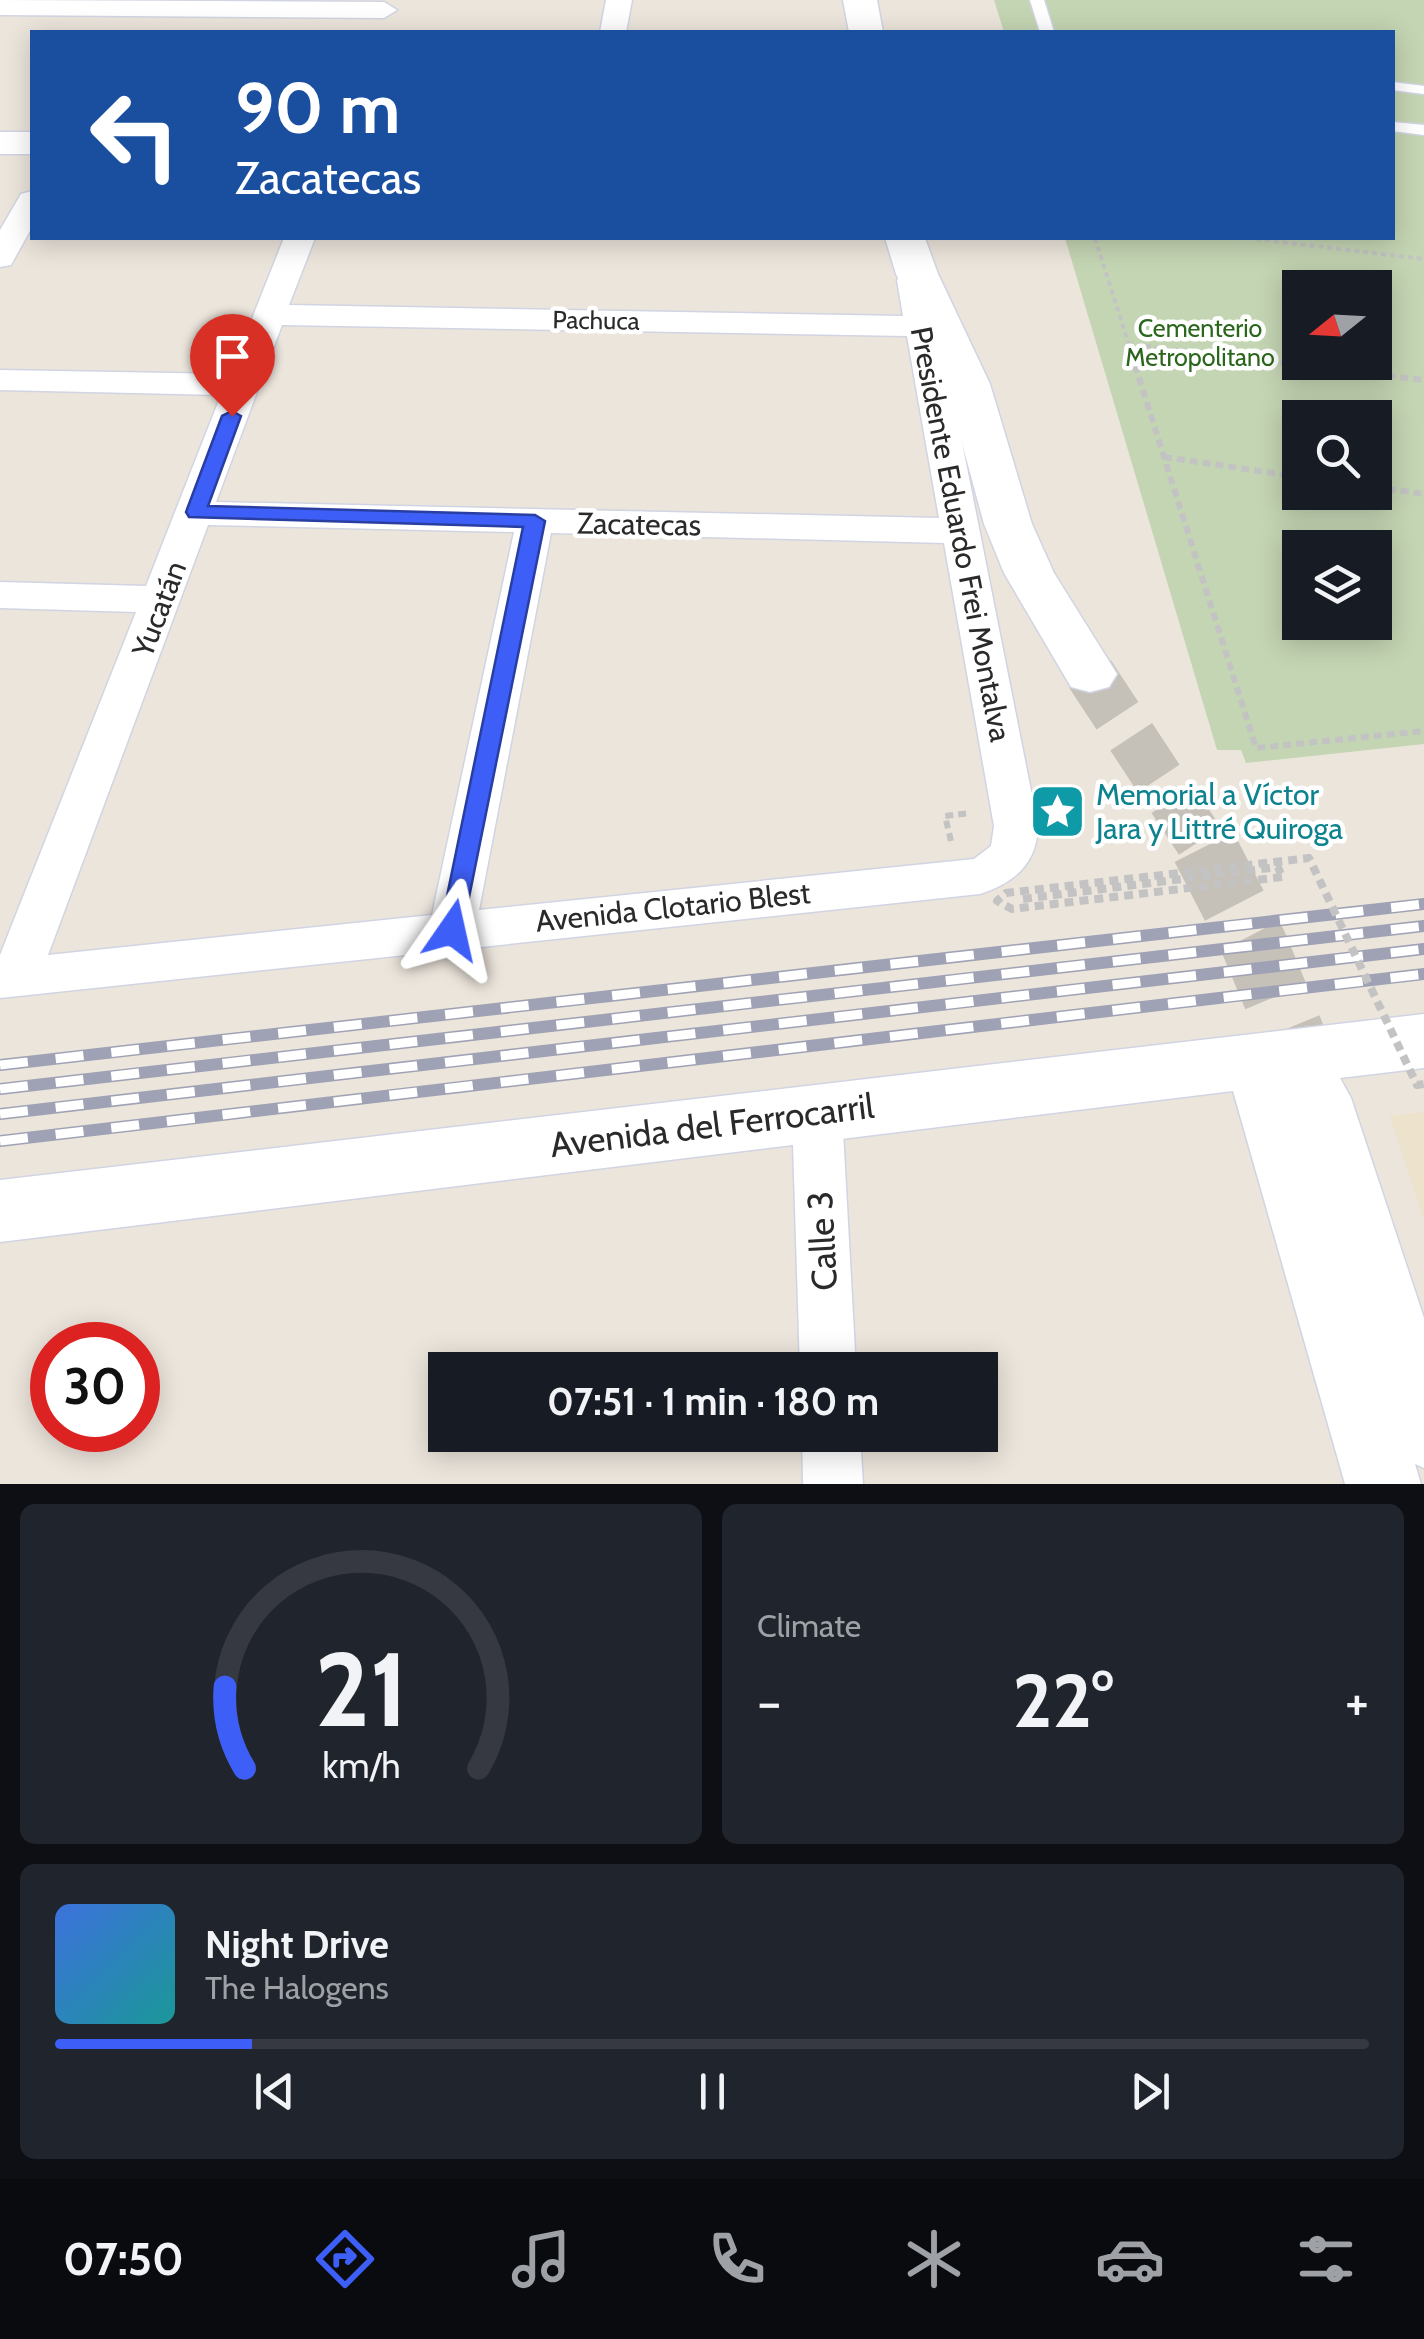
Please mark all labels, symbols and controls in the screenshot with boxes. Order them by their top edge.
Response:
text: 90 m [235,65,400,151]
icon: left [70,70,200,200]
text: Zacatecas [235,151,421,205]
north arrow [1282,270,1392,380]
map controls [1282,270,1392,640]
street label: Pachuca [552,304,640,336]
park label: Cementerio Metropolitano [1125,313,1275,372]
pin [190,314,275,417]
street label: Presidente Eduardo Frei Montalva [903,323,1020,745]
icon: arrive [205,329,260,384]
button: search [1282,400,1392,510]
street label: Zacatecas [577,504,701,544]
button: layers [1282,530,1392,640]
street label: Yucatán [123,556,194,663]
place label: Memorial a Víctor Jara y Littré Quiroga [1095,776,1343,847]
place icon: Memorial a Víctor Jara y Littré Quiroga [1027,781,1087,841]
street label: Avenida Clotario Blest [534,874,812,940]
position arrow [400,878,504,982]
street label: Avenida del Ferrocarril [548,1084,877,1166]
street label: Calle 3 [798,1190,846,1292]
speed limit sign: 30 [30,1322,160,1452]
text: 07:51 · 1 min · 180 m [547,1378,879,1425]
text: Climate [757,1606,861,1645]
text: 21 [314,1626,408,1752]
text: 22° [1012,1655,1114,1746]
text: − [757,1668,781,1735]
text: + [1345,1668,1369,1735]
text: km/h [322,1744,400,1787]
text: Night Drive [205,1921,389,1968]
text: The Halogens [205,1968,389,2007]
icon: previous [247,2064,302,2119]
icon: pause [685,2064,740,2119]
icon: next [1123,2064,1178,2119]
icon: directions [310,2224,380,2294]
icon: music [506,2224,576,2294]
icon: phone [702,2224,772,2294]
icon: climate [899,2224,969,2294]
icon: car [1095,2224,1165,2294]
icon: filters [1291,2224,1361,2294]
text: 07:50 [63,2232,184,2286]

